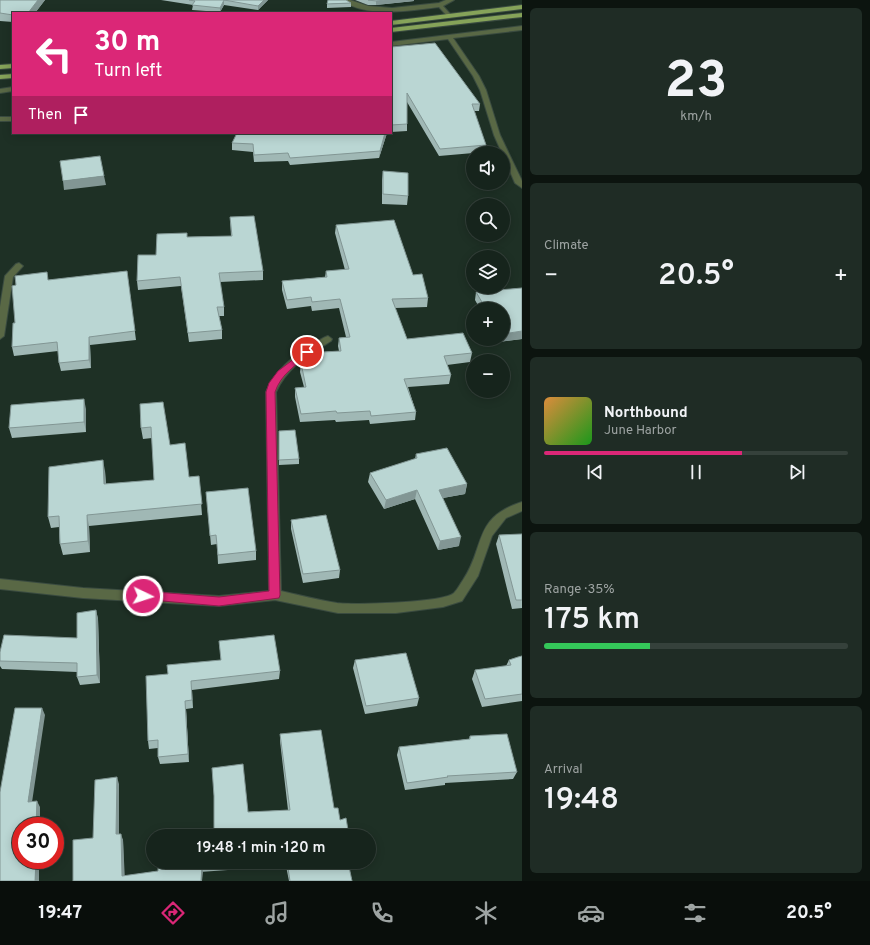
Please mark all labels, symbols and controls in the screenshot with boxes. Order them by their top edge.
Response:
text: 30 m [94,25,160,61]
icon: left [28,28,80,80]
text: 23 [665,50,727,116]
text: Turn left [94,60,162,83]
icon: arrive [70,104,92,126]
text: Then [28,106,62,125]
text: km/h [680,109,712,125]
map controls [466,146,510,398]
button: sound [466,146,510,190]
button: search [466,198,510,242]
text: Climate [544,238,589,254]
button: layers [466,250,510,294]
text: 20.5° [658,258,734,295]
text: − [544,263,558,290]
text: + [834,263,848,290]
button: + [466,302,510,346]
pin [290,335,324,369]
icon: arrive [296,341,318,363]
button: − [466,354,510,398]
text: Northbound [604,404,688,423]
text: June Harbor [604,423,677,439]
icon: previous [584,461,606,483]
icon: pause [685,461,707,483]
icon: next [786,461,808,483]
position arrow [122,575,164,617]
text: Range · 35% [544,582,615,598]
text: 175 km [544,602,640,639]
text: Arrival [544,762,583,778]
text: 19:48 [544,782,619,819]
speed limit sign: 30 [12,817,64,869]
text: 19:48 · 1 min · 120 m [197,839,325,858]
icon: directions [159,899,187,927]
icon: music [263,899,291,927]
icon: phone [368,899,396,927]
icon: climate [472,899,500,927]
icon: car [577,899,605,927]
icon: filters [681,899,709,927]
text: 19:47 [38,902,82,925]
text: 20.5° [786,902,832,925]

